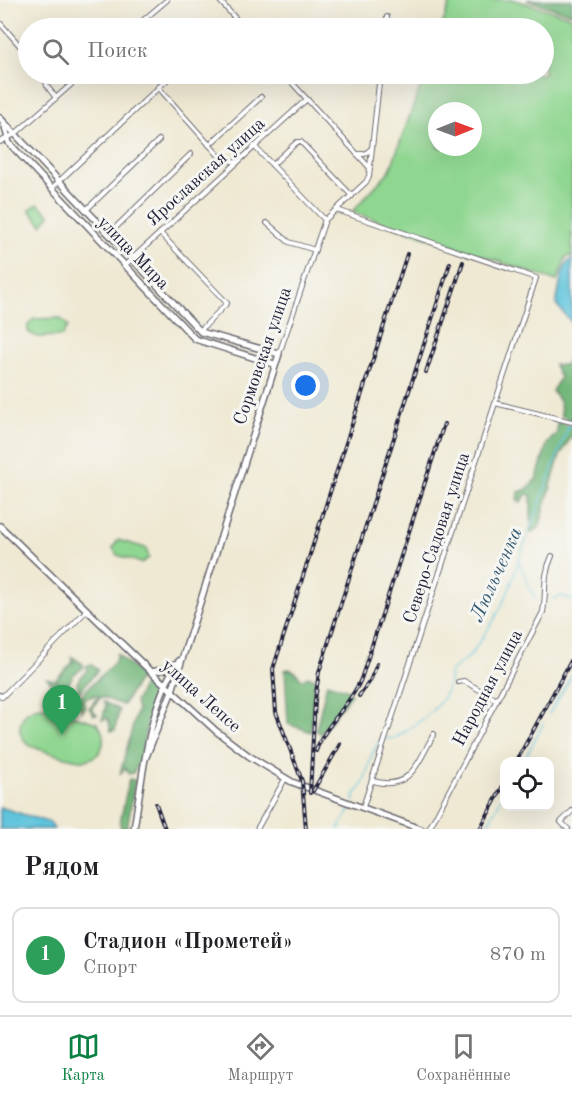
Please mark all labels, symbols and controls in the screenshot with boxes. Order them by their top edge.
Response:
search box [18,18,554,84]
icon: search [39,35,72,68]
text: Поиск [87,40,148,62]
north arrow [428,102,482,156]
street label: Ярославская улица [143,114,269,230]
street label: улица Мира [94,213,172,293]
street label: Сормовская улица [231,285,295,427]
your location [291,371,320,400]
street label: Северо-Садовая улица [401,450,473,626]
water label: Люльченка [467,524,527,625]
street label: Народная улица [450,627,526,749]
street label: улица Лепсе [158,656,244,736]
pin: 1 [42,686,82,735]
map controls [500,757,554,811]
button: locate [500,757,554,811]
text: Рядом [24,855,99,881]
text: Стадион «Прометей» [83,931,293,953]
text: 1 [40,945,51,965]
text: 870 m [490,945,546,965]
text: Спорт [83,958,137,978]
tab: Карта [61,1030,105,1086]
tab: Маршрут [228,1030,293,1086]
tab: Сохранённые [416,1030,511,1086]

